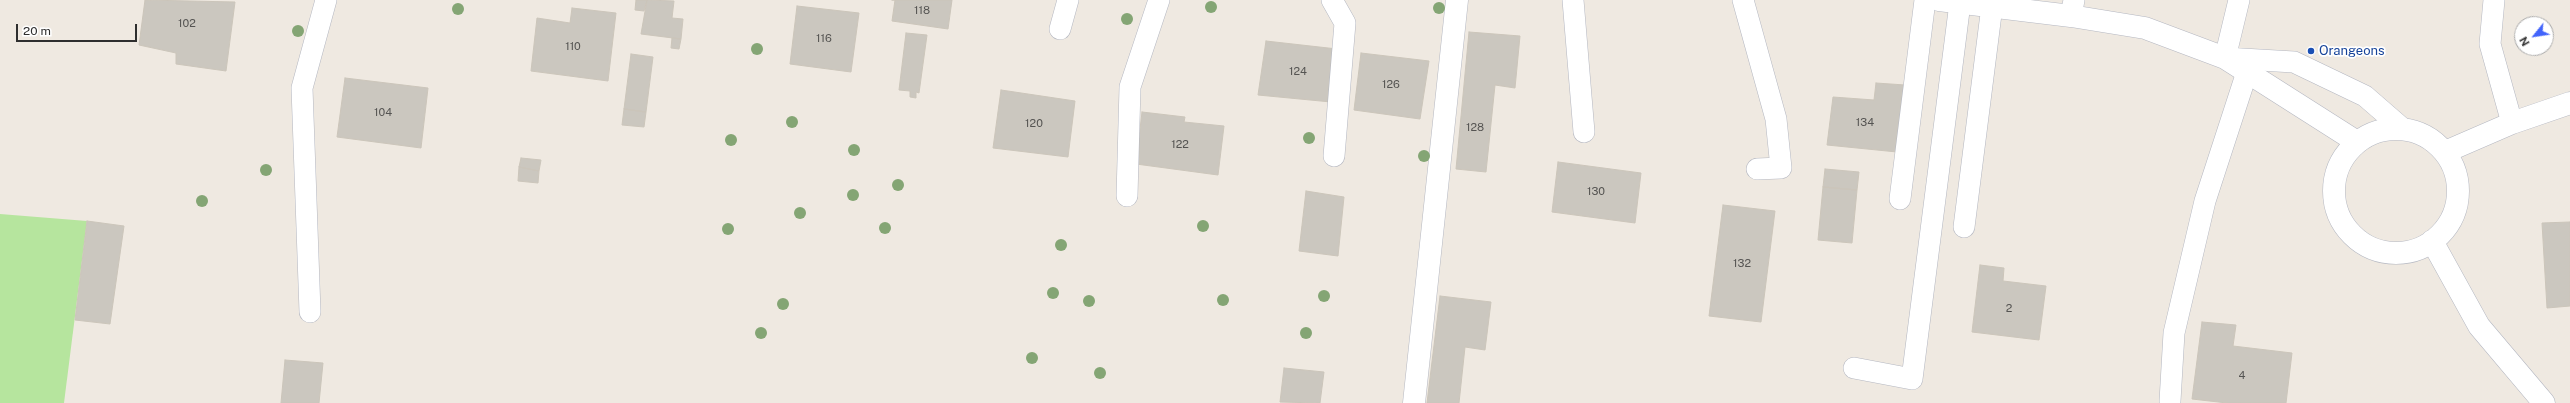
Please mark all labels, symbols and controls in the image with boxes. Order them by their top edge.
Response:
house number: 118 [914,4,930,18]
scale bar [18,16,139,42]
north arrow [2514,16,2554,56]
house number: 102 [178,17,196,31]
text: 20 m [23,24,51,38]
house number: 116 [816,32,832,46]
text: N [2517,35,2532,48]
house number: 110 [565,40,581,54]
place label: Orangeons [2319,43,2385,59]
marker: Orangeons [2306,46,2316,56]
house number: 124 [1289,65,1307,79]
house number: 126 [1382,78,1400,92]
house number: 104 [374,106,392,120]
house number: 134 [1856,116,1874,130]
house number: 120 [1025,117,1043,131]
house number: 128 [1466,121,1484,135]
house number: 122 [1171,138,1189,152]
house number: 130 [1587,185,1605,199]
house number: 132 [1733,257,1751,271]
house number: 2 [2006,302,2012,316]
house number: 4 [2239,369,2245,383]

